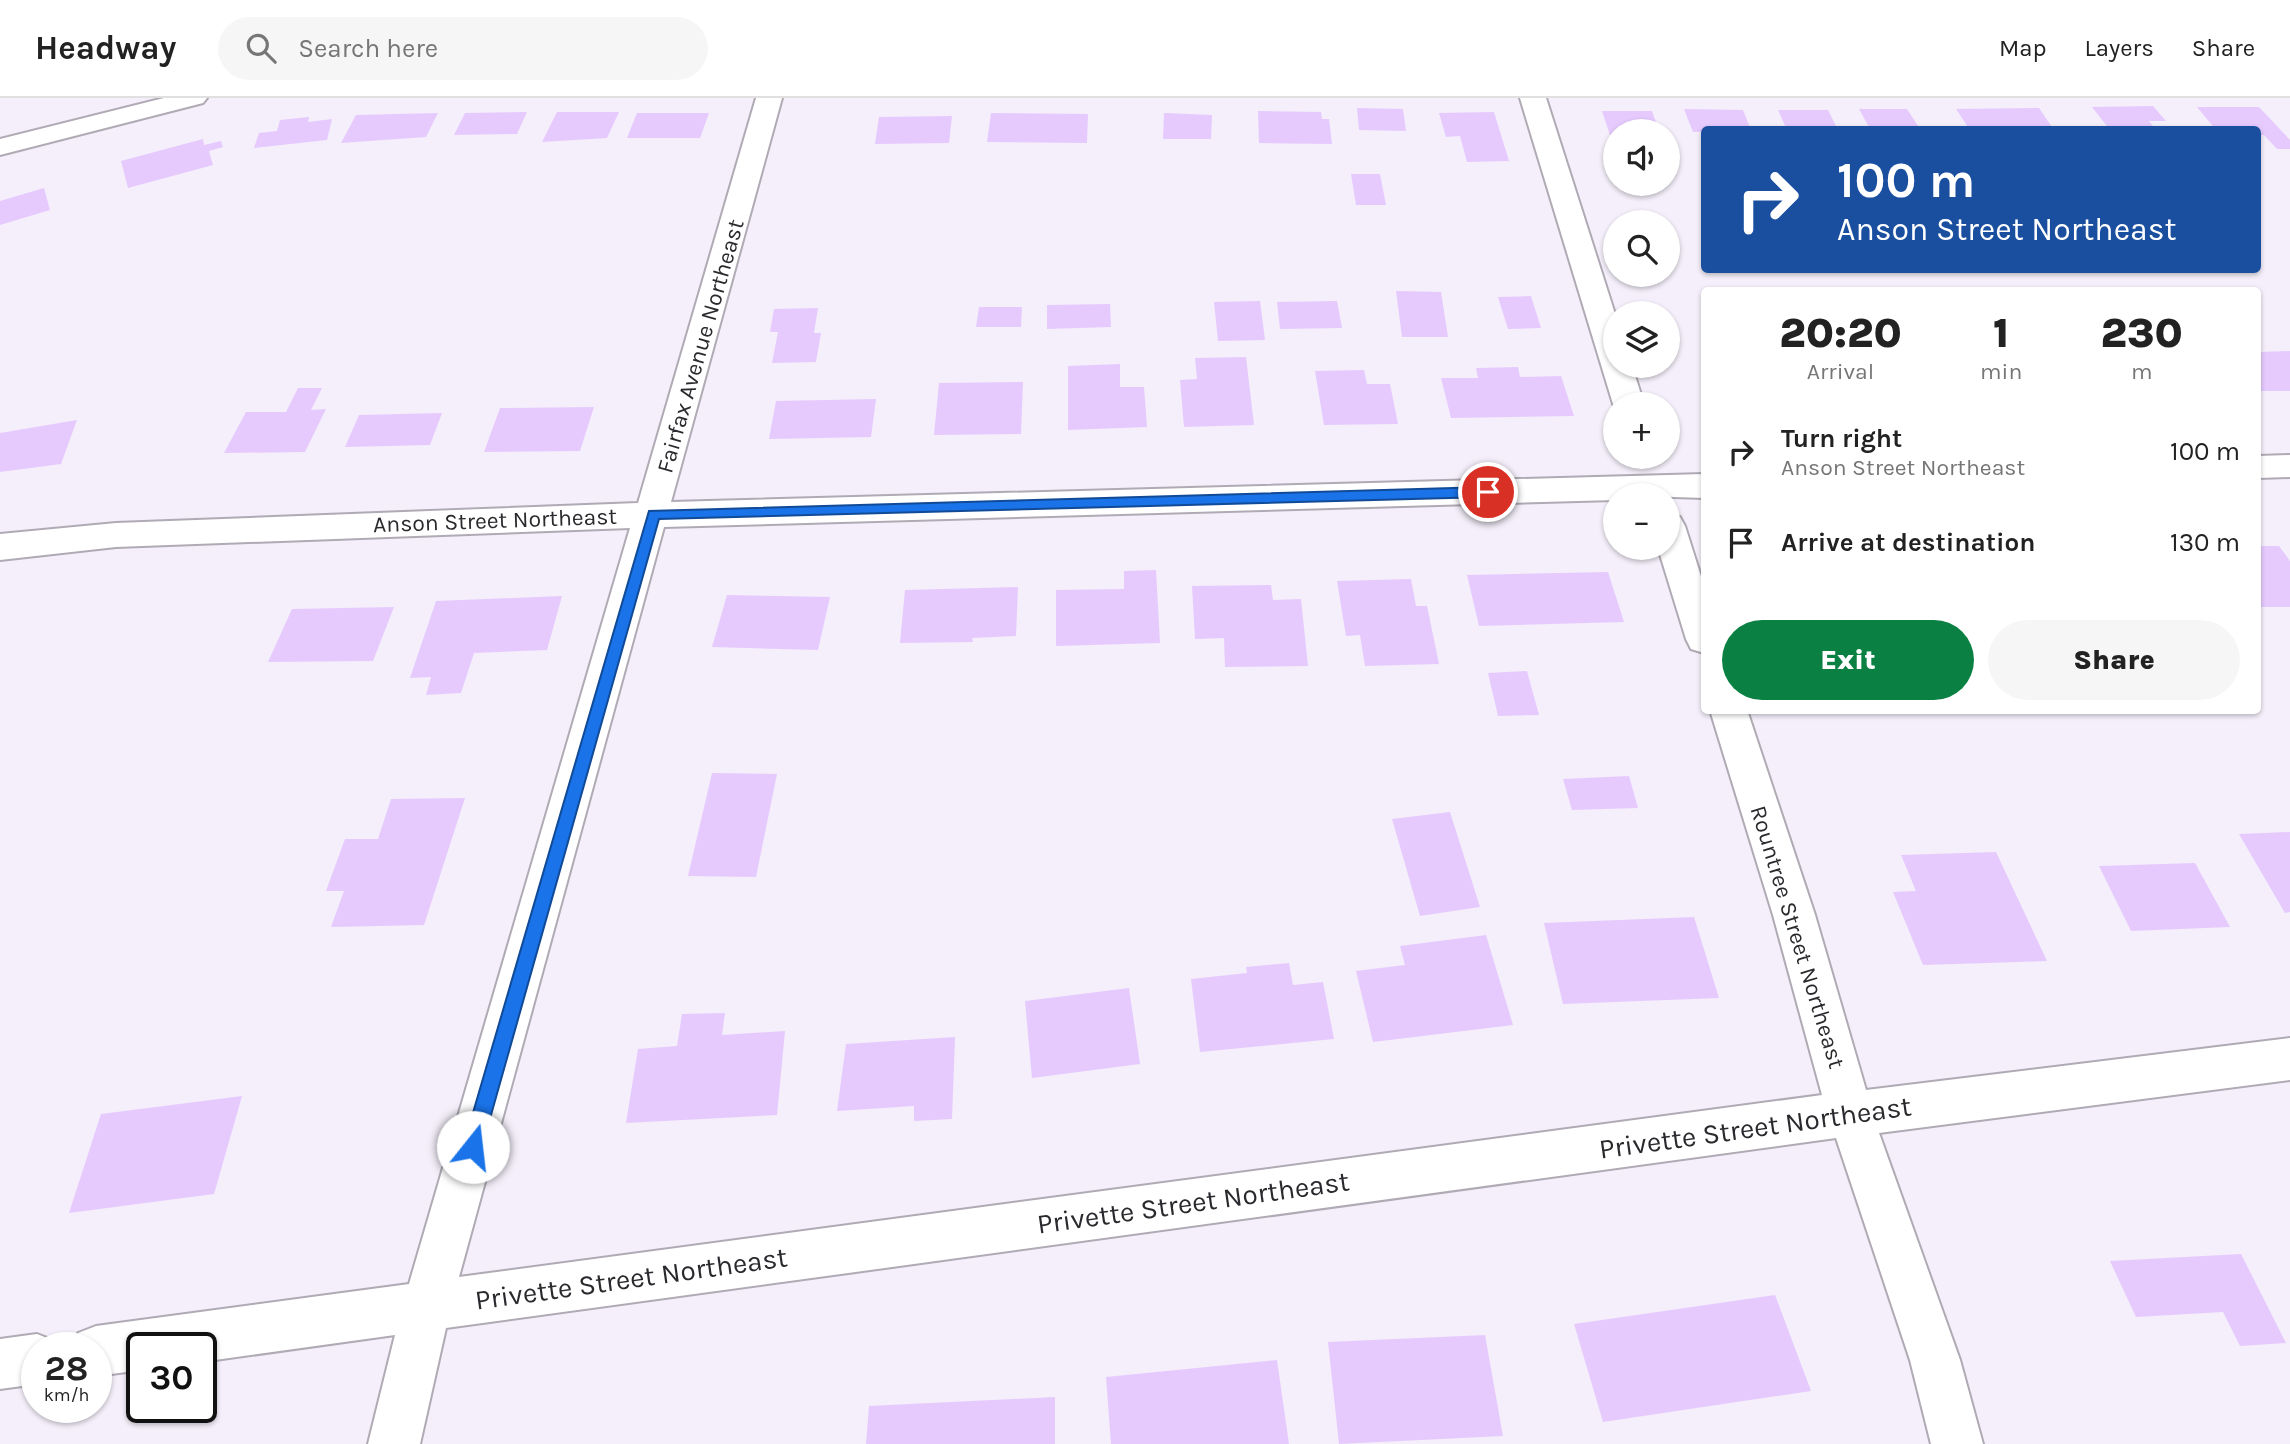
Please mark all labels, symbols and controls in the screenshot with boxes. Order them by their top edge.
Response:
search box [218,17,708,80]
text: Headway [35,29,176,67]
icon: search [242,29,280,67]
text: Search here [298,33,438,64]
text: Map [1999,34,2047,62]
text: Layers [2085,34,2154,62]
text: Share [2192,34,2255,62]
map controls [1603,119,1680,560]
button: sound [1603,119,1680,196]
text: 100 m [1837,152,1975,209]
icon: right [1722,154,1813,245]
button: search [1603,210,1680,287]
text: Anson Street Northeast [1837,211,2177,248]
street label: Fairfax Avenue Northeast [651,216,750,476]
button: layers [1603,301,1680,378]
text: 20:20 [1779,308,1902,358]
text: 1 [1993,308,2009,358]
text: 230 [2100,308,2183,358]
text: Arrival [1807,358,1874,385]
text: min [1980,358,2022,385]
text: m [2131,358,2152,385]
button: + [1603,392,1680,469]
text: Turn right [1781,423,1902,454]
icon: right [1722,433,1760,471]
text: 100 m [2170,436,2240,467]
text: Anson Street Northeast [1781,454,2025,481]
pin [1458,462,1518,522]
icon: arrive [1469,473,1507,511]
button: − [1603,483,1680,560]
street label: Anson Street Northeast [373,503,618,538]
icon: arrive [1722,524,1760,562]
text: Arrive at destination [1781,527,2035,558]
text: 130 m [2170,527,2240,558]
button: Exit [1722,620,1974,700]
button: Share [1988,620,2240,700]
street label: Rountree Street Northeast [1745,802,1851,1072]
street label: Privette Street Northeast [1597,1089,1913,1166]
position arrow [436,1110,510,1184]
street label: Privette Street Northeast [1035,1164,1351,1241]
street label: Privette Street Northeast [473,1240,789,1317]
speed limit sign: 30 [126,1332,217,1423]
text: 28 [45,1348,88,1389]
text: km/h [44,1384,89,1406]

